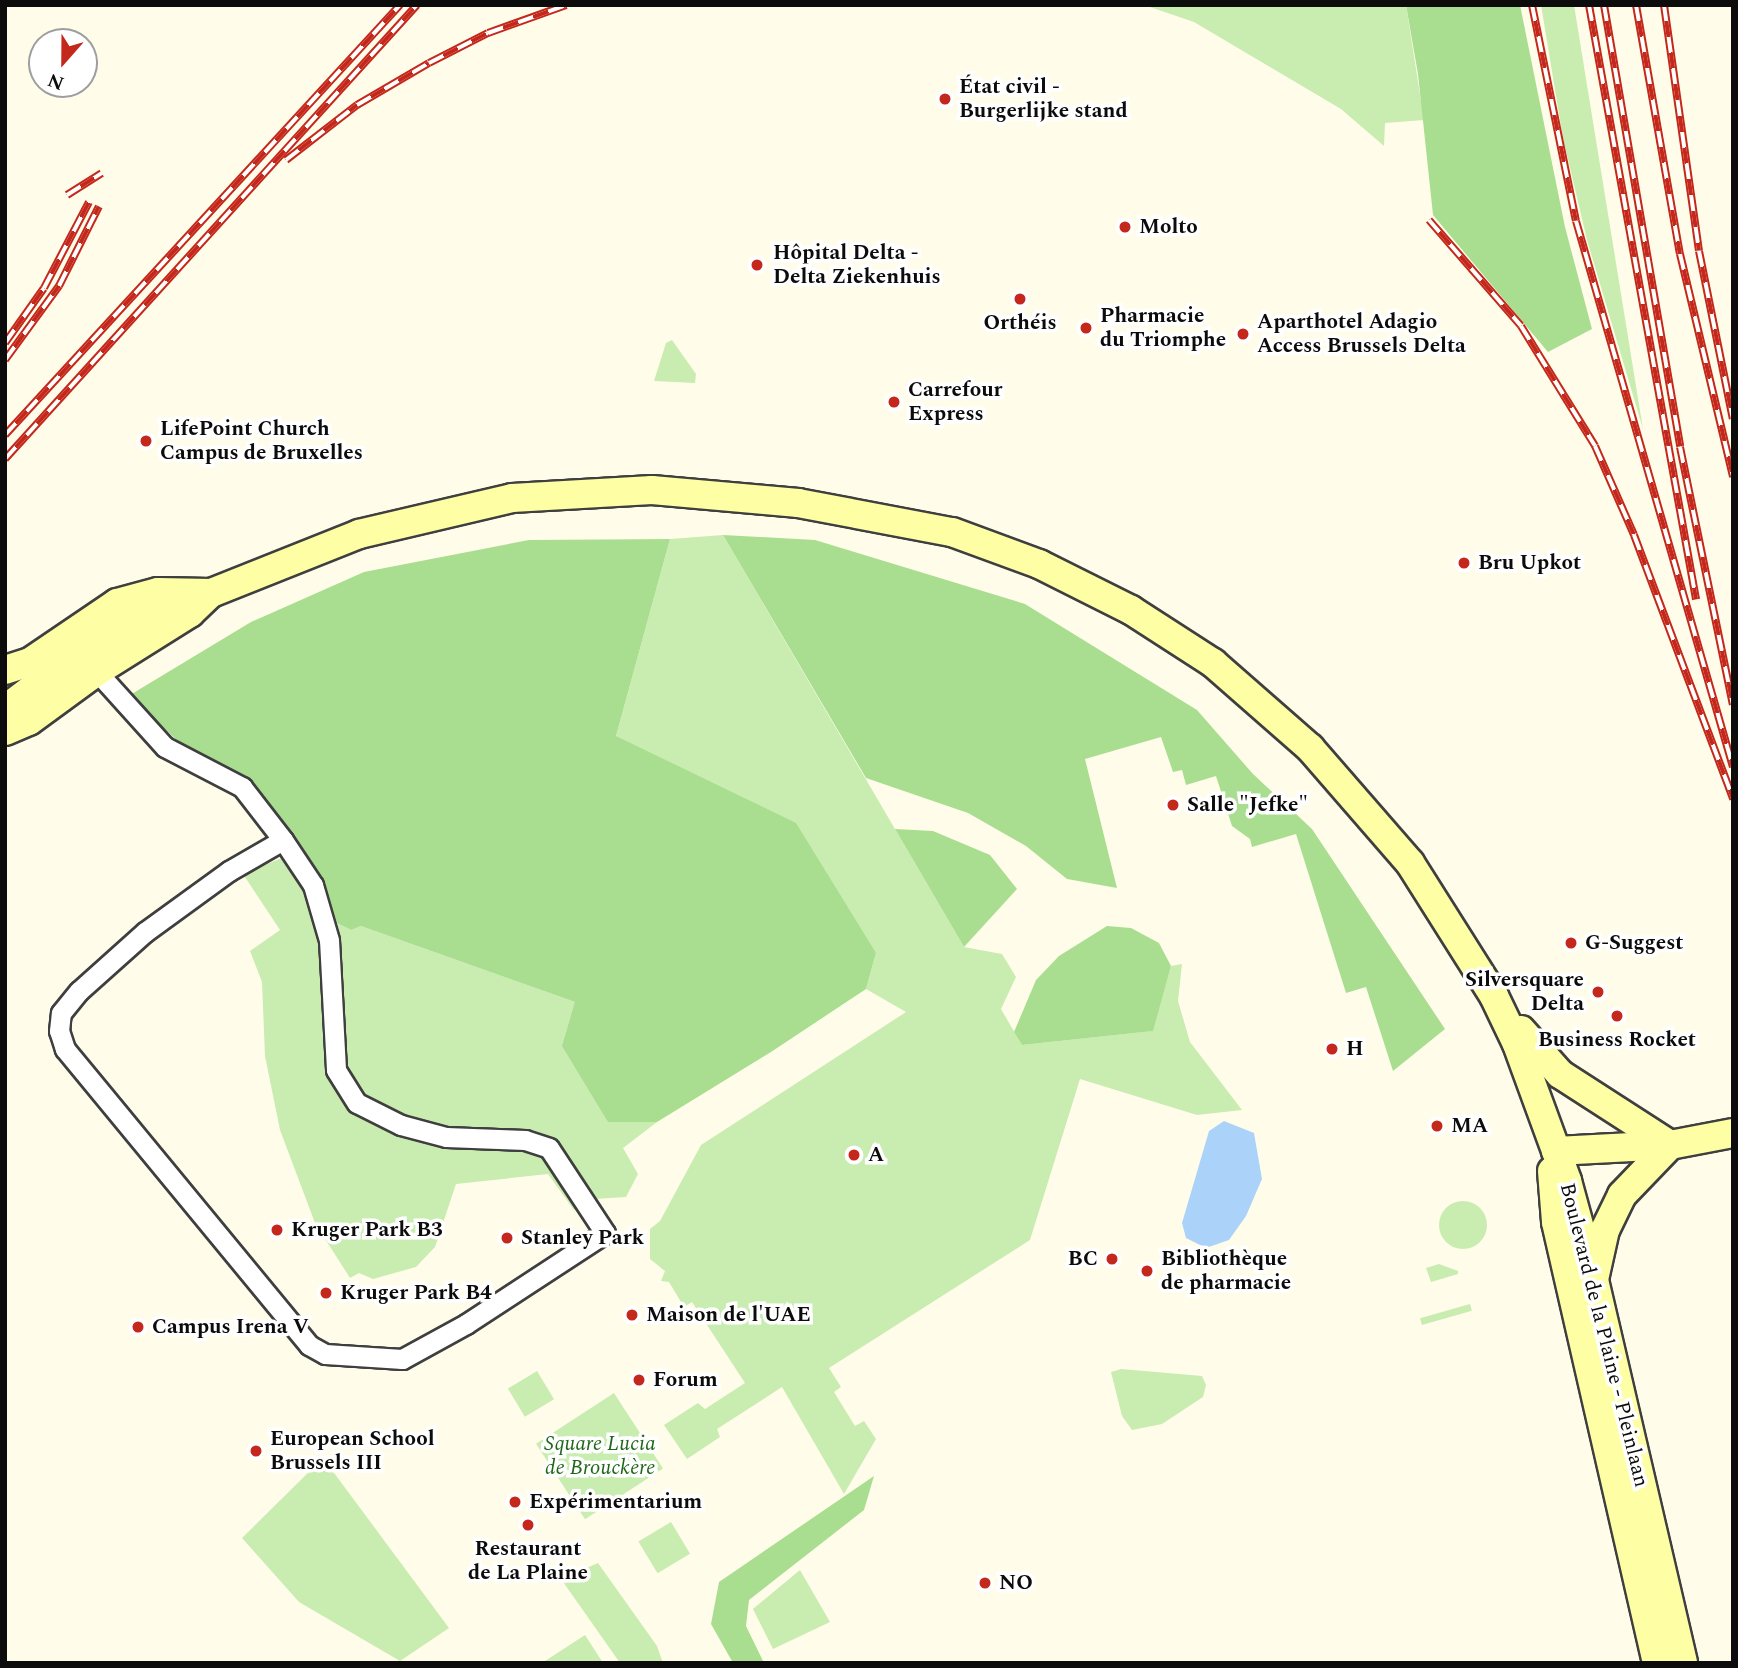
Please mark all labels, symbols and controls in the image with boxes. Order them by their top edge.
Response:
north arrow [28,28,98,98]
text: N [44,65,68,98]
place label: État civil - Burgerlijke stand [959,74,1128,124]
marker: État civil - Burgerlijke stand [937,91,953,107]
place label: Molto [1139,214,1198,240]
marker: Molto [1117,219,1133,235]
place label: Hôpital Delta - Delta Ziekenhuis [773,240,941,290]
marker: Hôpital Delta - Delta Ziekenhuis [747,255,767,275]
marker: Orthéis [1012,291,1028,307]
place label: Pharmacie du Triomphe [1100,303,1226,353]
place label: Aparthotel Adagio Access Brussels Delta [1257,309,1466,359]
place label: Orthéis [983,310,1057,336]
marker: Pharmacie du Triomphe [1078,320,1094,336]
marker: Aparthotel Adagio Access Brussels Delta [1235,326,1251,342]
place label: Carrefour Express [908,377,1002,427]
marker: Carrefour Express [886,394,902,410]
place label: LifePoint Church Campus de Bruxelles [160,416,363,466]
marker: LifePoint Church Campus de Bruxelles [138,433,154,449]
place label: Bru Upkot [1478,550,1581,576]
marker: Bru Upkot [1456,555,1472,571]
place label: Salle "Jefke" [1187,792,1308,818]
marker: Salle "Jefke" [1165,797,1181,813]
place label: G-Suggest [1585,930,1683,956]
marker: G-Suggest [1563,935,1579,951]
place label: Silversquare Delta [1465,967,1584,1017]
marker: Silversquare Delta [1590,984,1606,1000]
marker: Business Rocket [1609,1008,1625,1024]
place label: Business Rocket [1538,1027,1696,1053]
place label: H [1346,1036,1364,1062]
marker: H [1324,1041,1340,1057]
place label: MA [1451,1113,1488,1139]
marker: MA [1429,1118,1445,1134]
place label: A [868,1142,884,1168]
marker: A [846,1147,862,1163]
street label: Boulevard de la Plaine - Pleinlaan [1554,1180,1654,1490]
place label: Kruger Park B3 [291,1217,443,1243]
marker: Kruger Park B3 [269,1222,285,1238]
place label: Stanley Park [521,1225,644,1251]
marker: Stanley Park [499,1230,515,1246]
place label: BC [1068,1246,1098,1272]
place label: Bibliothèque de pharmacie [1161,1246,1291,1296]
marker: BC [1104,1251,1120,1267]
marker: Bibliothèque de pharmacie [1139,1263,1155,1279]
place label: Kruger Park B4 [340,1280,492,1306]
marker: Kruger Park B4 [318,1285,334,1301]
place label: Maison de l'UAE [646,1302,811,1328]
marker: Maison de l'UAE [624,1307,640,1323]
place label: Campus Irena V [152,1314,309,1340]
marker: Campus Irena V [130,1319,146,1335]
place label: Forum [653,1367,718,1393]
marker: Forum [631,1372,647,1388]
place label: European School Brussels III [270,1426,435,1476]
park label: Square Lucia de Brouckère [544,1431,656,1481]
marker: European School Brussels III [248,1443,264,1459]
place label: Expérimentarium [529,1489,702,1515]
marker: Expérimentarium [507,1494,523,1510]
marker: Restaurant de La Plaine [520,1517,536,1533]
place label: Restaurant de La Plaine [468,1536,588,1586]
place label: NO [999,1570,1033,1596]
marker: NO [977,1575,993,1591]

